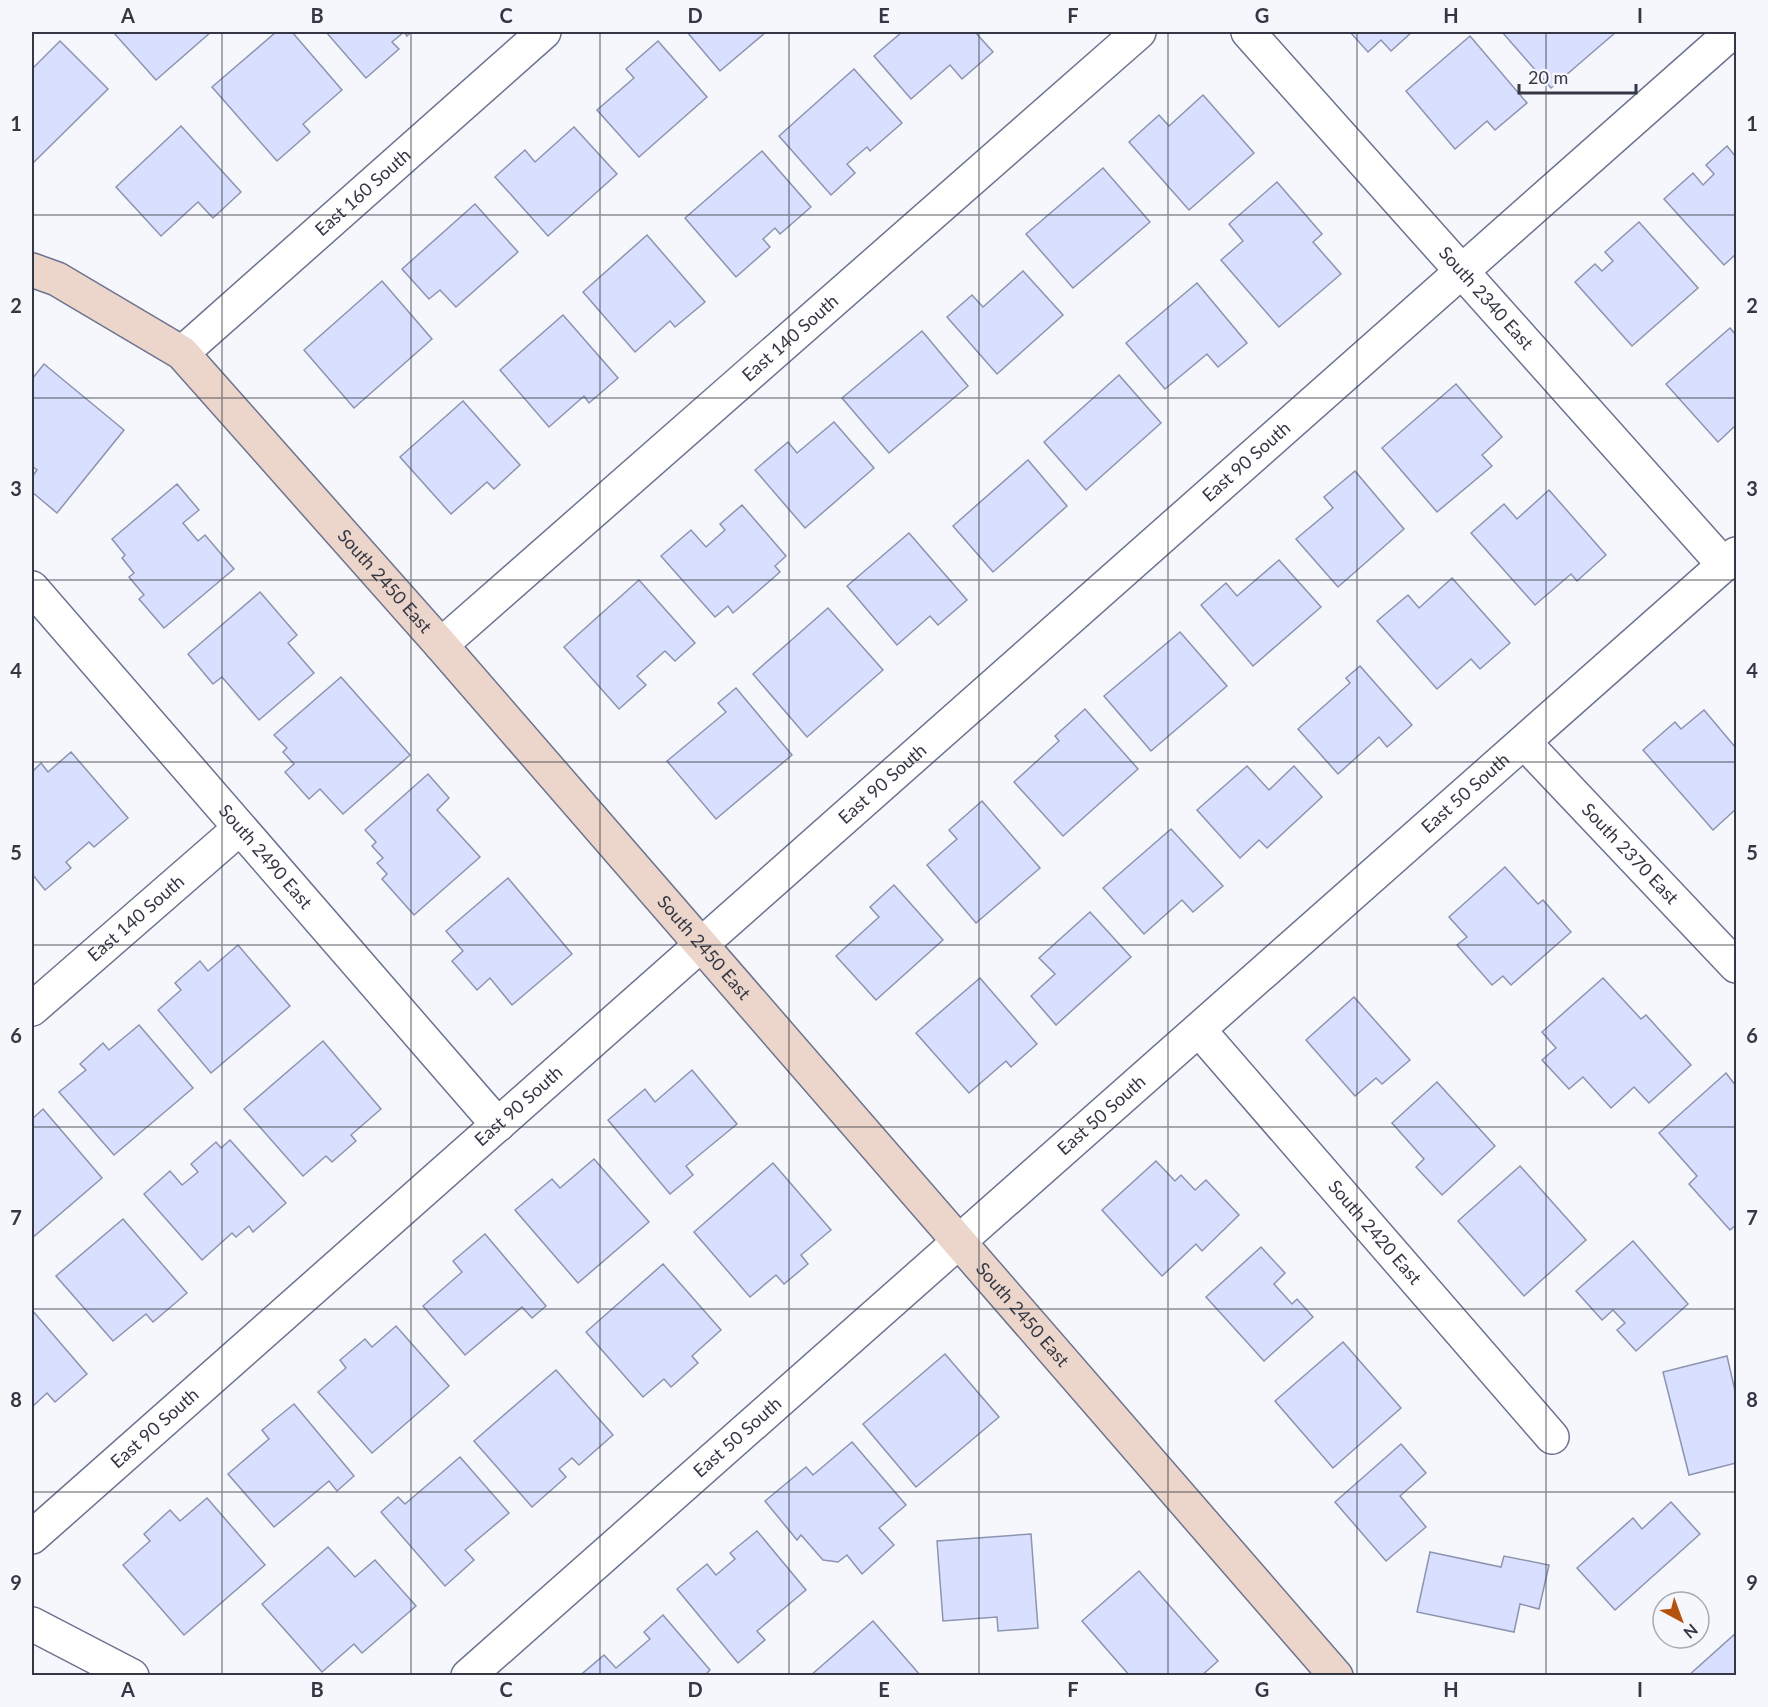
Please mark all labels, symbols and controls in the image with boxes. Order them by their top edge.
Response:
text: A [120,3,135,27]
text: B [310,3,324,27]
text: C [499,3,513,27]
text: D [687,3,703,27]
text: E [878,3,890,27]
text: F [1067,3,1079,27]
text: G [1255,3,1269,27]
text: H [1443,3,1459,27]
text: I [1637,3,1643,27]
scale bar [1519,57,1636,95]
text: 20 m [1528,66,1568,88]
text: 1 [10,111,22,135]
text: 1 [1746,111,1758,135]
street label: East 160 South [310,143,415,240]
street label: South 2340 East [1435,241,1539,354]
street label: East 140 South [737,289,842,385]
text: 2 [10,293,22,317]
text: 2 [1746,293,1758,317]
street label: East 90 South [1197,416,1294,506]
text: 3 [10,476,22,500]
text: 3 [1746,476,1758,500]
street label: South 2450 East [334,524,437,637]
text: 4 [10,658,22,682]
text: 4 [1746,658,1758,682]
street label: East 90 South [833,739,930,828]
street label: East 50 South [1416,748,1513,837]
street label: South 2370 East [1578,798,1684,909]
street label: South 2490 East [215,800,318,913]
text: 5 [10,840,22,864]
text: 5 [1746,840,1758,864]
street label: East 140 South [83,870,188,966]
street label: South 2450 East [653,890,756,1004]
text: 6 [10,1023,22,1047]
text: 6 [1746,1023,1758,1047]
street label: East 90 South [470,1061,567,1150]
street label: East 50 South [1052,1070,1149,1159]
street label: South 2420 East [1324,1175,1427,1289]
text: 7 [10,1205,22,1229]
text: 7 [1746,1205,1758,1229]
street label: South 2450 East [972,1257,1075,1371]
street label: East 90 South [106,1383,203,1472]
text: 8 [10,1387,22,1411]
text: 8 [1746,1387,1758,1411]
street label: East 50 South [688,1392,785,1481]
text: 9 [10,1570,22,1594]
text: 9 [1746,1570,1758,1594]
north arrow [1651,1590,1711,1650]
text: N [1680,1620,1702,1643]
text: A [120,1677,135,1701]
text: B [310,1677,324,1701]
text: C [499,1677,513,1701]
text: D [687,1677,703,1701]
text: E [878,1677,890,1701]
text: F [1067,1677,1079,1701]
text: G [1255,1677,1269,1701]
text: H [1443,1677,1459,1701]
text: I [1637,1677,1643,1701]

